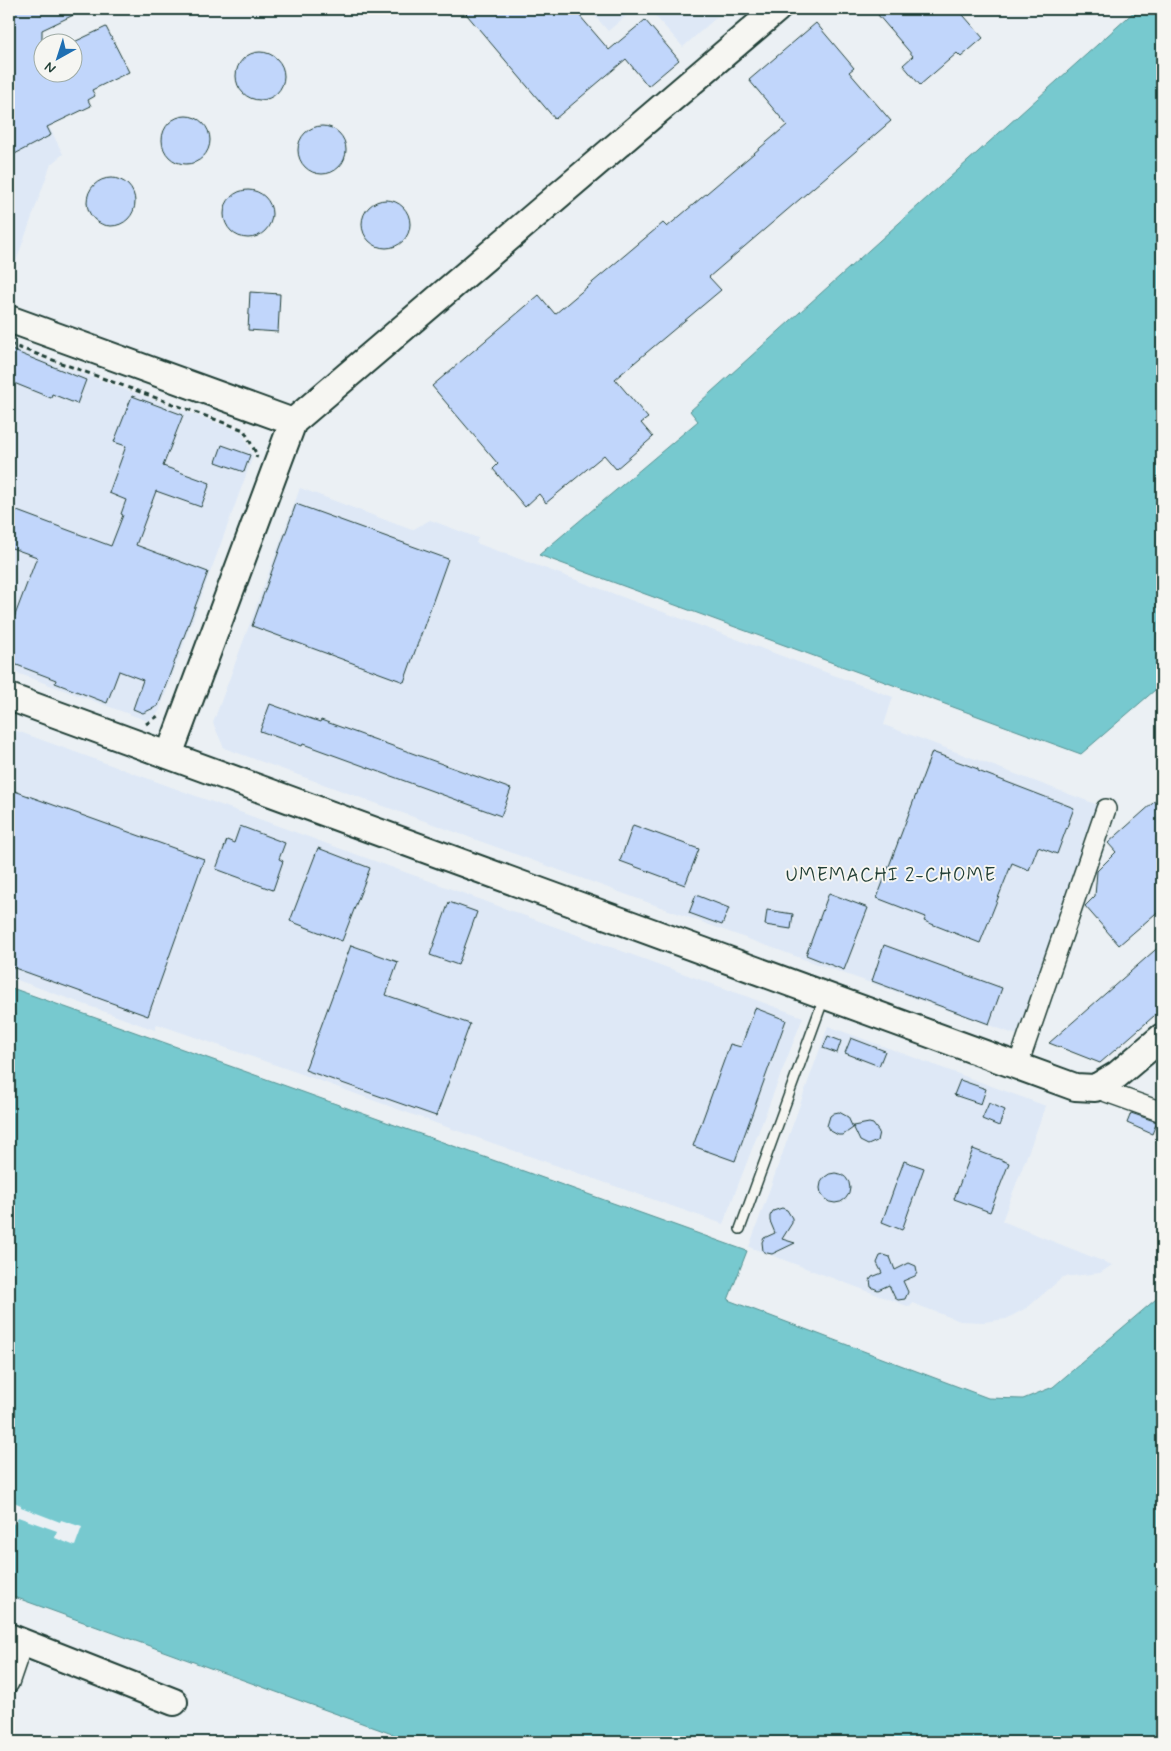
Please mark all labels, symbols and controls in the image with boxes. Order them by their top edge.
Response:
north arrow [32,32,82,82]
text: N [41,57,60,77]
district label: UMEMACHI 2-CHOME [786,863,996,888]

